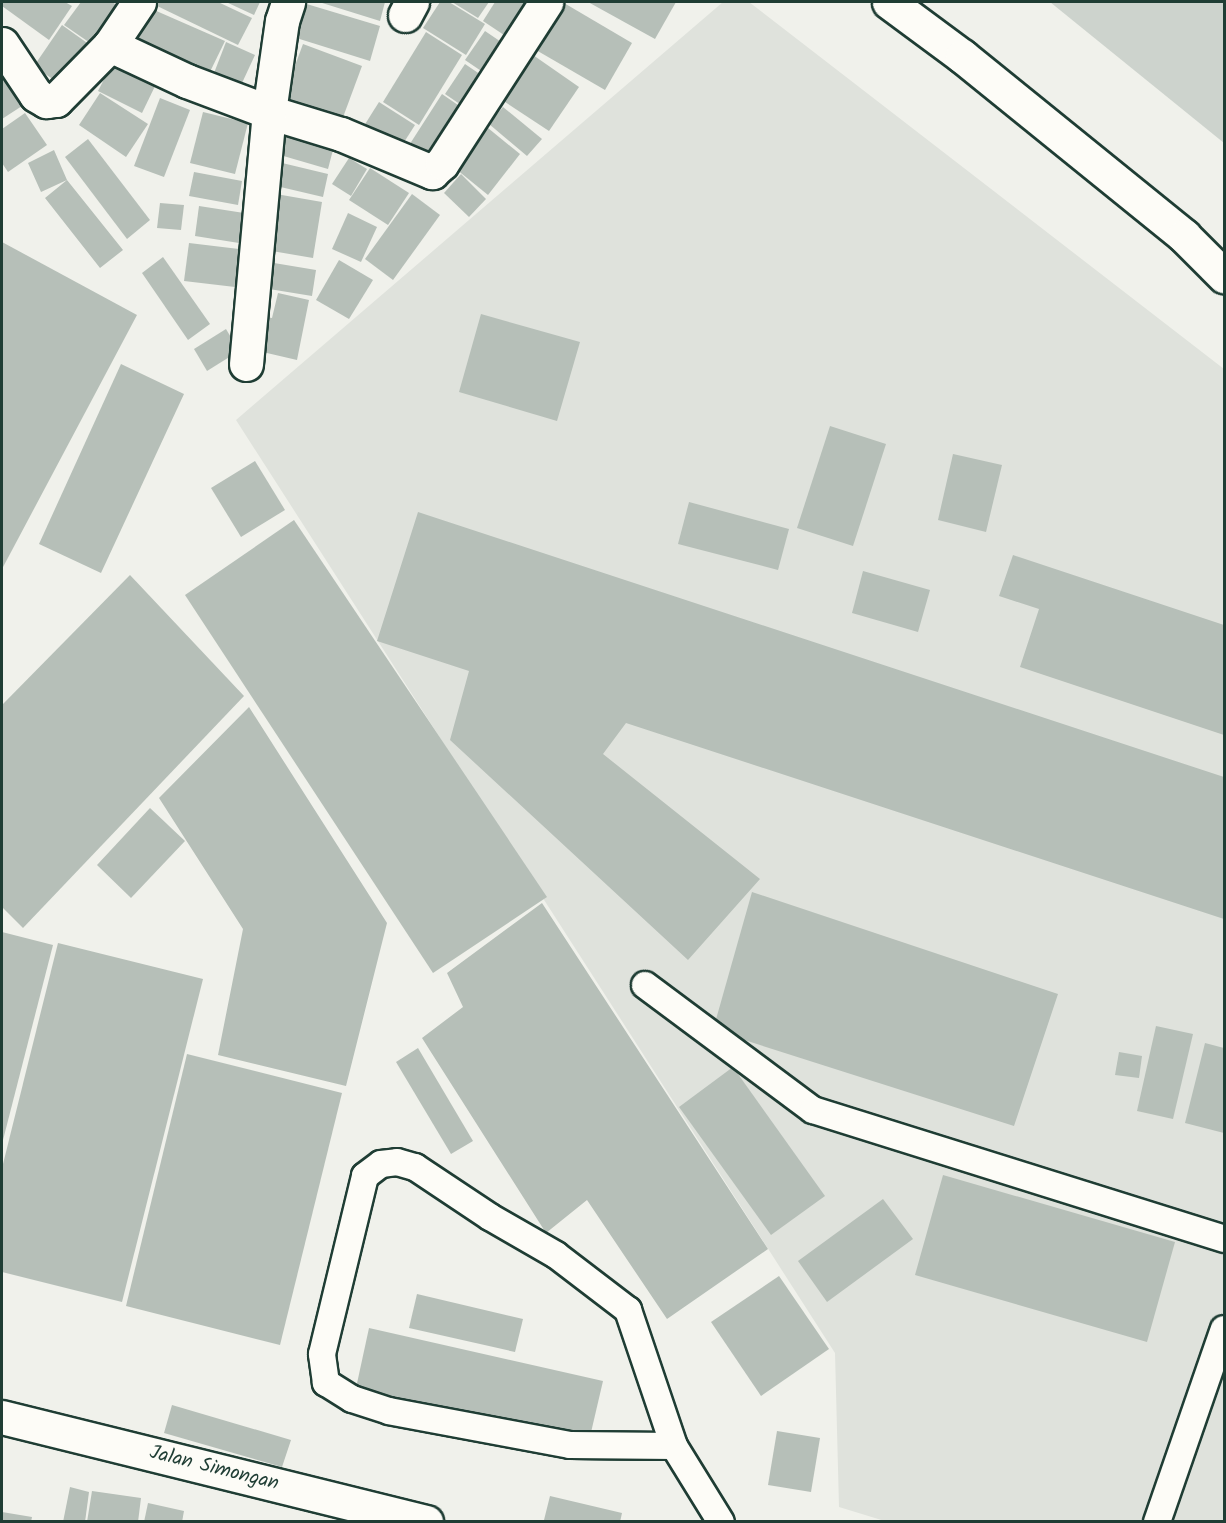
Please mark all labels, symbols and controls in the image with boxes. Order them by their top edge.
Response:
street label: Jalan Simongan [147,1441,281,1497]

